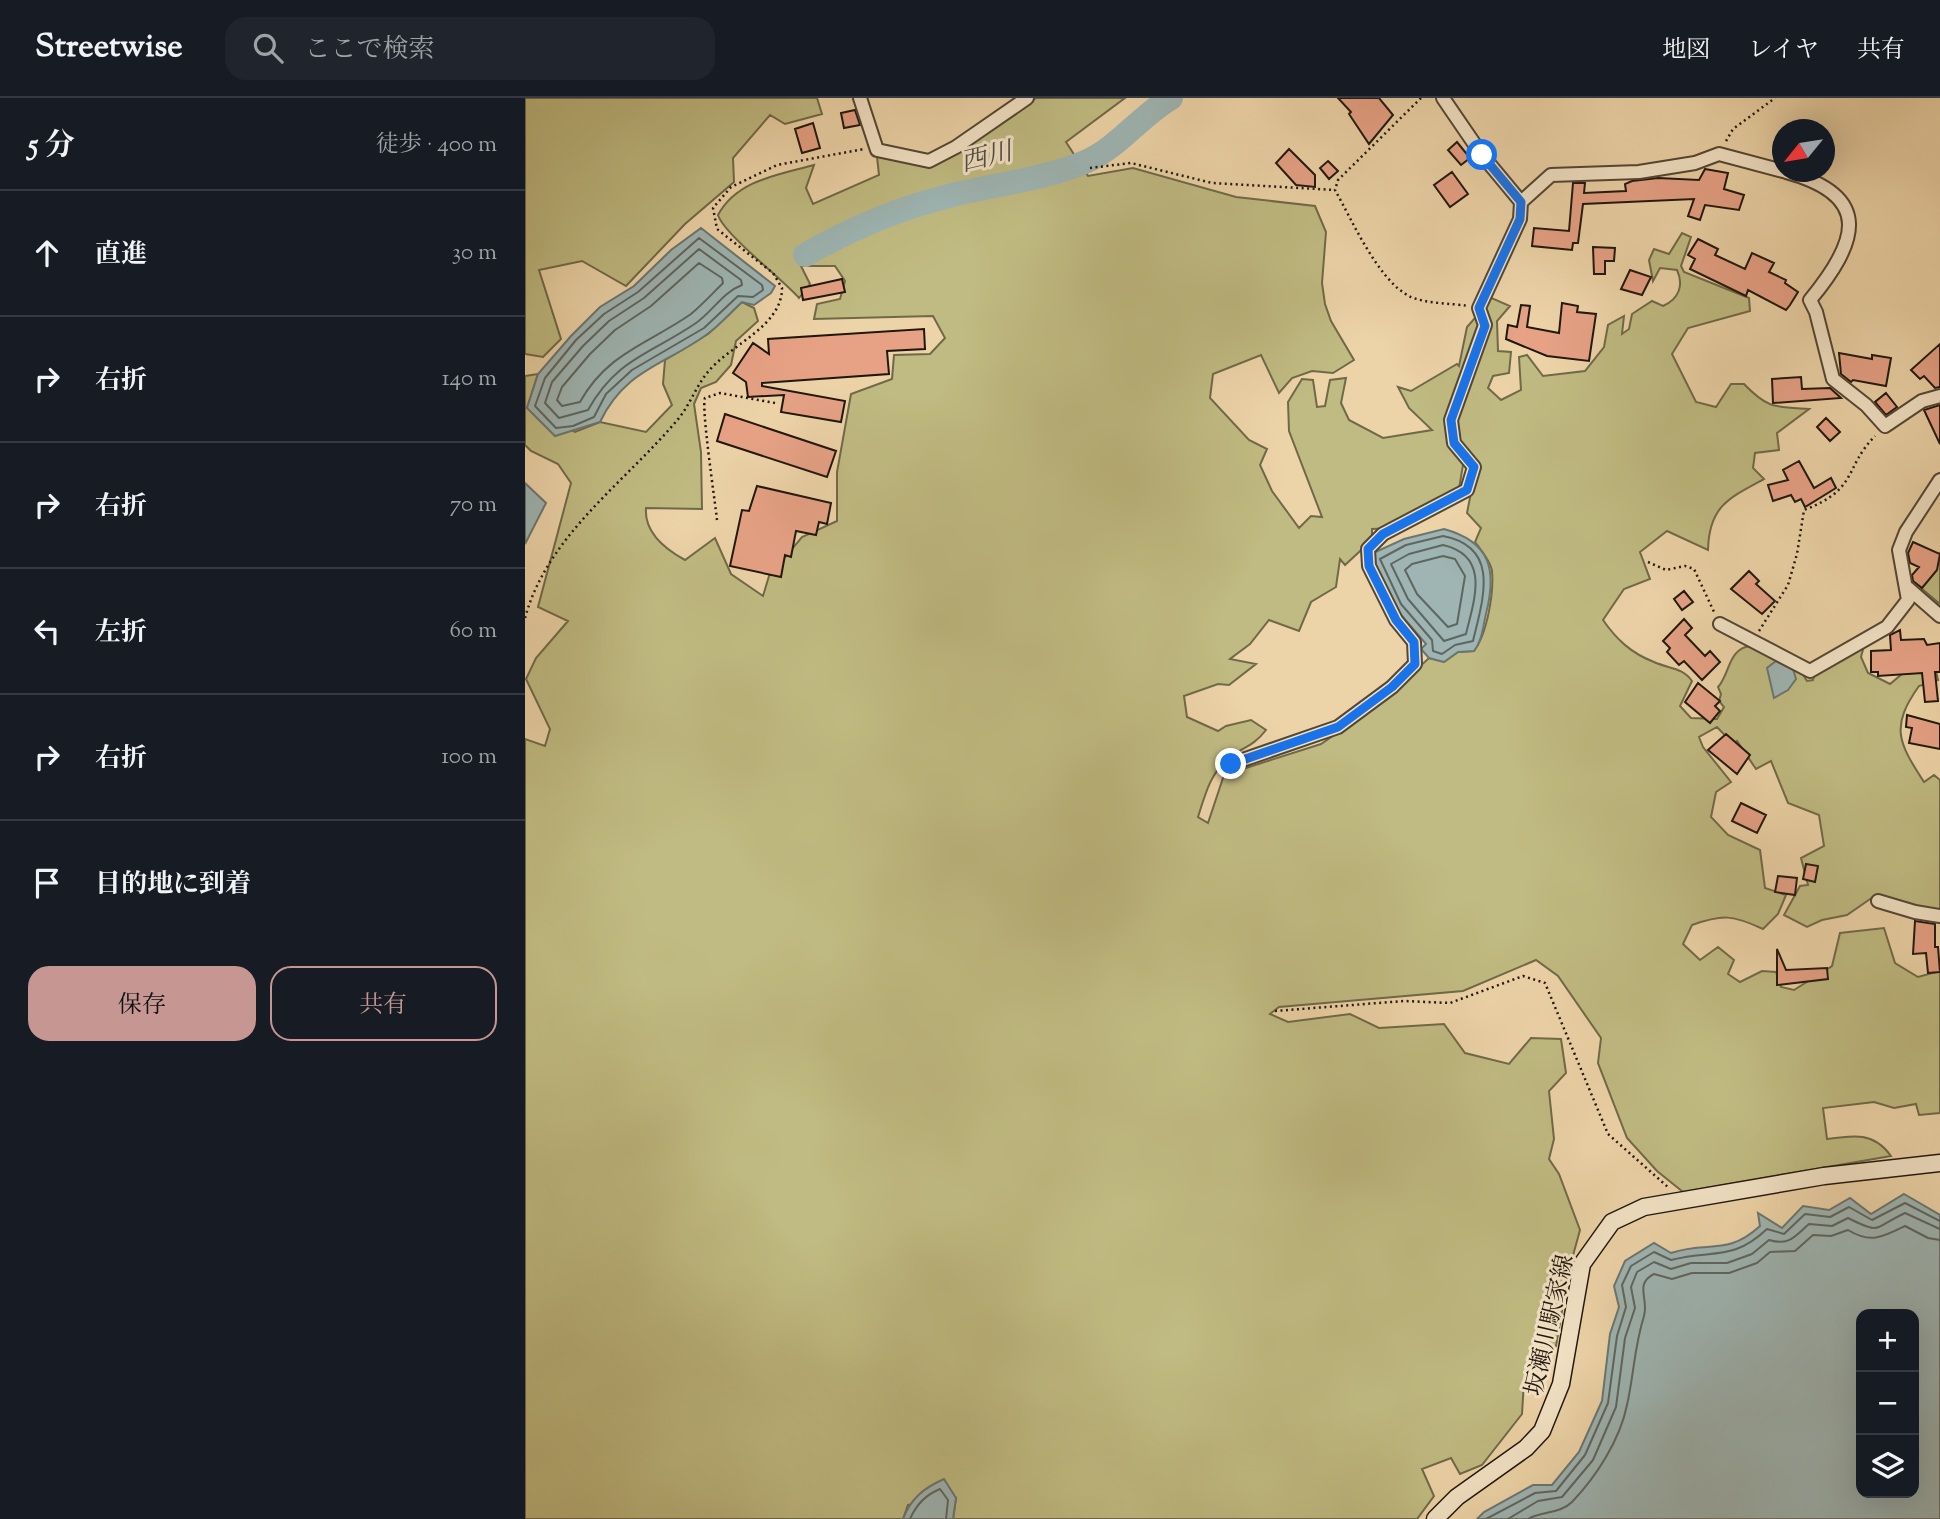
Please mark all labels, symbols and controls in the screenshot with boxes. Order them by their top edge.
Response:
search box [225,17,715,80]
text: Streetwise [35,24,183,72]
icon: search [249,29,287,67]
text: ここで検索 [305,32,435,69]
text: 地図 [1662,34,1710,68]
text: レイヤ [1748,34,1819,68]
text: 共有 [1857,34,1905,68]
north arrow [1772,119,1835,182]
text: 5 分 [28,125,75,168]
text: 徒歩 · 400 m [376,129,497,162]
water label: 西川 [957,133,1019,183]
route start [1466,139,1497,170]
icon: ahead [28,234,66,272]
text: 直進 [95,237,147,274]
text: 30 m [452,237,497,270]
icon: right [28,360,66,398]
text: 右折 [95,363,147,400]
text: 140 m [442,363,497,396]
icon: right [28,486,66,524]
text: 右折 [95,489,147,526]
text: 70 m [450,489,497,522]
icon: left [28,612,66,650]
text: 左折 [95,615,147,652]
text: 60 m [449,615,497,648]
icon: right [28,738,66,776]
text: 右折 [95,741,147,778]
text: 100 m [441,741,497,774]
route end [1215,748,1246,779]
icon: arrive [28,864,66,902]
text: 目的地に到着 [95,867,251,904]
button: 保存 [28,966,256,1041]
button: 共有 [270,966,497,1041]
street label: 坂瀬川駅家線 [1518,1251,1584,1399]
map controls [1856,1309,1919,1498]
button: + [1856,1309,1919,1372]
button: − [1856,1372,1919,1435]
button: layers [1856,1435,1919,1498]

